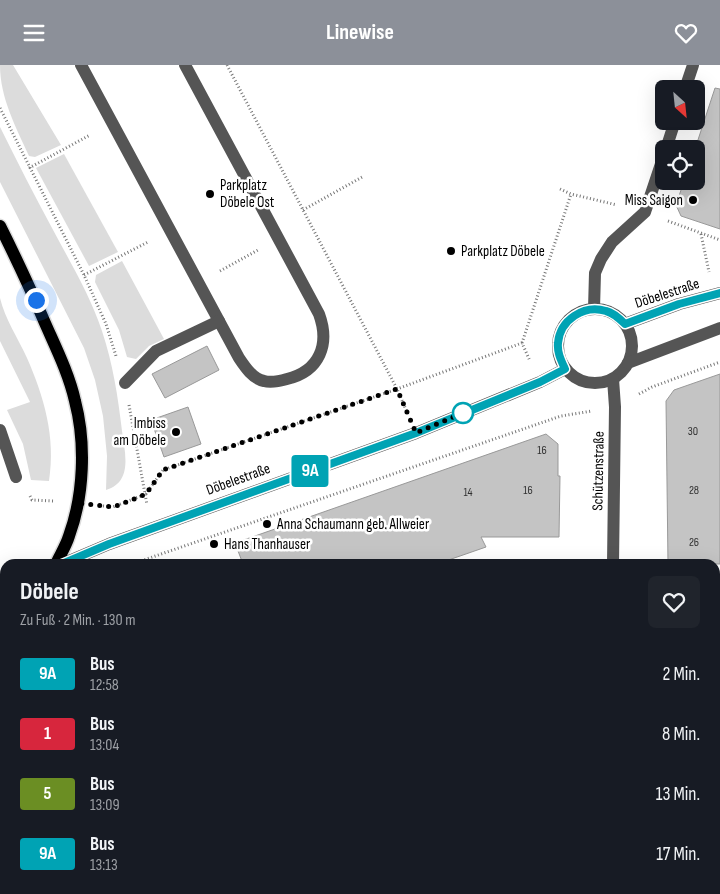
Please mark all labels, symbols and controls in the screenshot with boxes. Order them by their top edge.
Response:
icon: menu [20,19,48,47]
text: Linewise [326,19,394,46]
icon: heart [672,19,700,47]
north arrow [655,80,705,130]
map controls [655,80,705,190]
button: locate [655,140,705,190]
place label: Parkplatz Döbele Ost [220,176,275,212]
marker: Parkplatz Döbele Ost [204,188,216,200]
place label: Miss Saigon [625,191,683,210]
marker: Miss Saigon [687,194,699,206]
place label: Parkplatz Döbele [461,242,545,261]
marker: Parkplatz Döbele [445,245,457,257]
street label: Döbelestraße [632,274,702,313]
your location [24,288,49,313]
unlabelled marker [452,402,474,424]
place label: Imbiss am Döbele [114,414,166,450]
house number: 30 [688,424,698,439]
marker: Imbiss am Döbele [170,426,182,438]
street label: Schützenstraße [588,431,609,511]
house number: 16 [537,443,547,458]
line badge: 9A [288,455,332,487]
street label: Döbelestraße [204,459,273,500]
text: 9A [301,460,319,481]
house number: 16 [523,483,533,498]
house number: 28 [689,483,699,498]
house number: 14 [463,485,473,500]
place label: Anna Schaumann geb. Allweier [276,515,430,534]
marker: Anna Schaumann geb. Allweier [261,518,273,530]
place label: Hans Thanhauser [224,535,311,554]
house number: 26 [689,535,699,550]
marker: Hans Thanhauser [208,538,220,550]
button: heart [648,576,700,628]
text: Döbele [20,577,79,606]
text: Zu Fuß · 2 Min. · 130 m [20,611,135,630]
text: Bus [90,653,115,676]
text: 9A [39,663,56,684]
text: 2 Min. [663,663,700,686]
text: 12:58 [90,676,119,695]
text: Bus [90,713,115,736]
text: 1 [44,723,51,744]
text: 8 Min. [662,723,700,746]
text: 13:04 [90,736,119,755]
text: Bus [90,773,115,796]
text: 5 [44,783,51,804]
text: 13 Min. [656,783,700,806]
text: 13:09 [90,796,120,815]
text: Bus [90,833,115,856]
text: 9A [39,843,56,864]
text: 17 Min. [656,843,700,866]
text: 13:13 [90,856,118,875]

